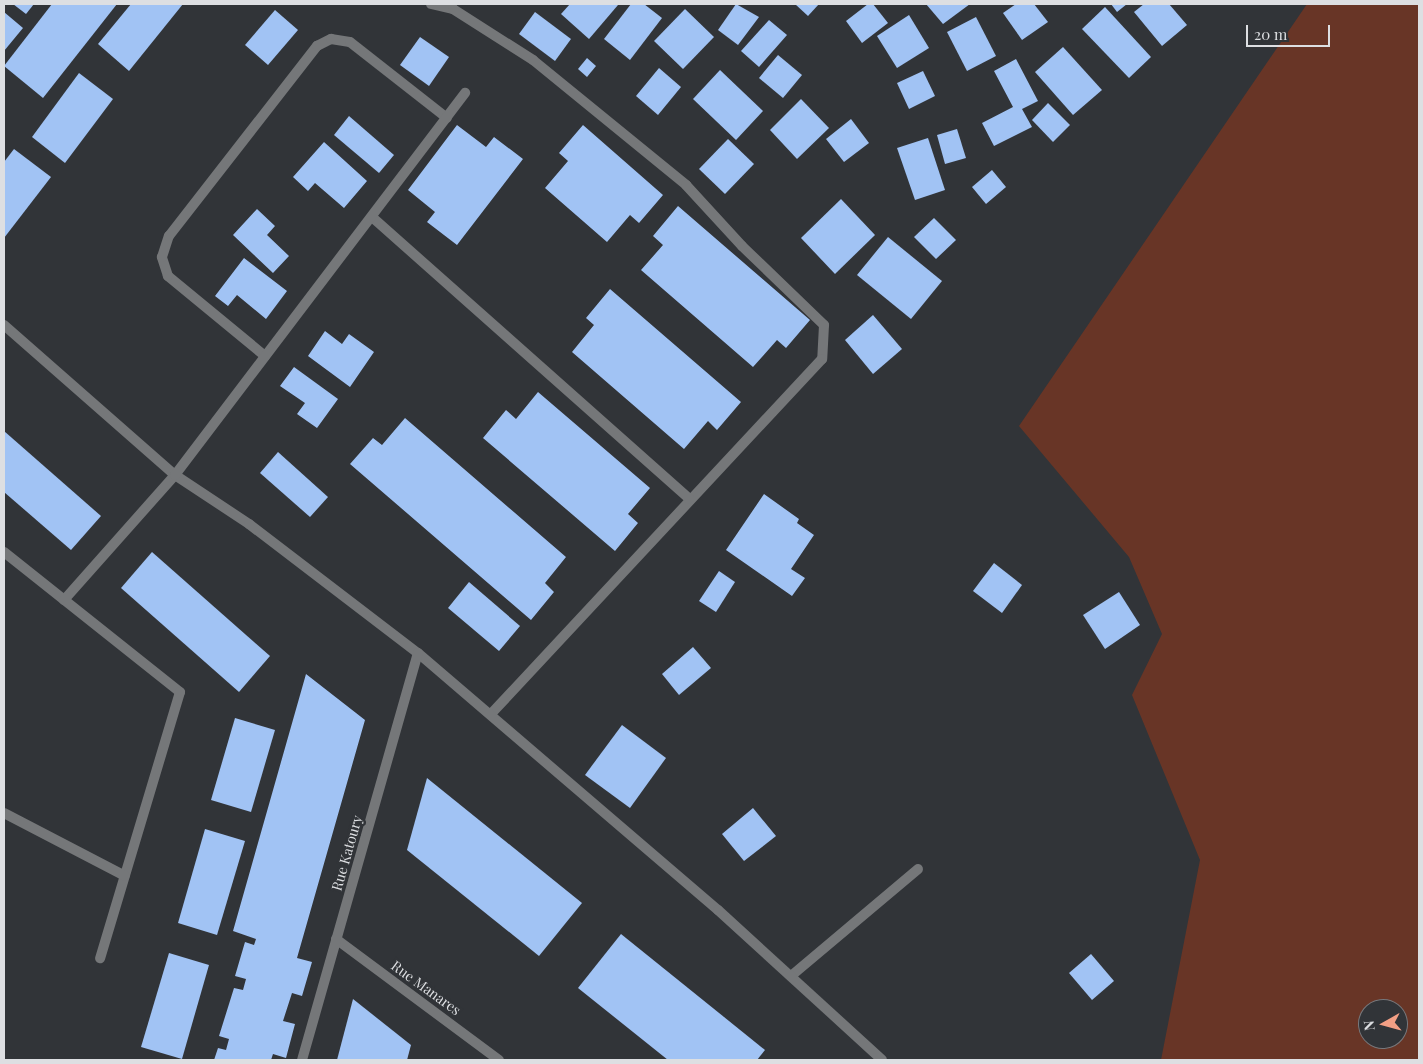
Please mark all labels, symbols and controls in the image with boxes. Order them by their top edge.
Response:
scale bar [1248,15,1332,47]
text: 20 m [1254,24,1287,44]
street label: Rue Katoury [328,813,366,893]
street label: Rue Manares [388,957,464,1019]
north arrow [1358,999,1408,1049]
text: N [1359,1020,1379,1032]

